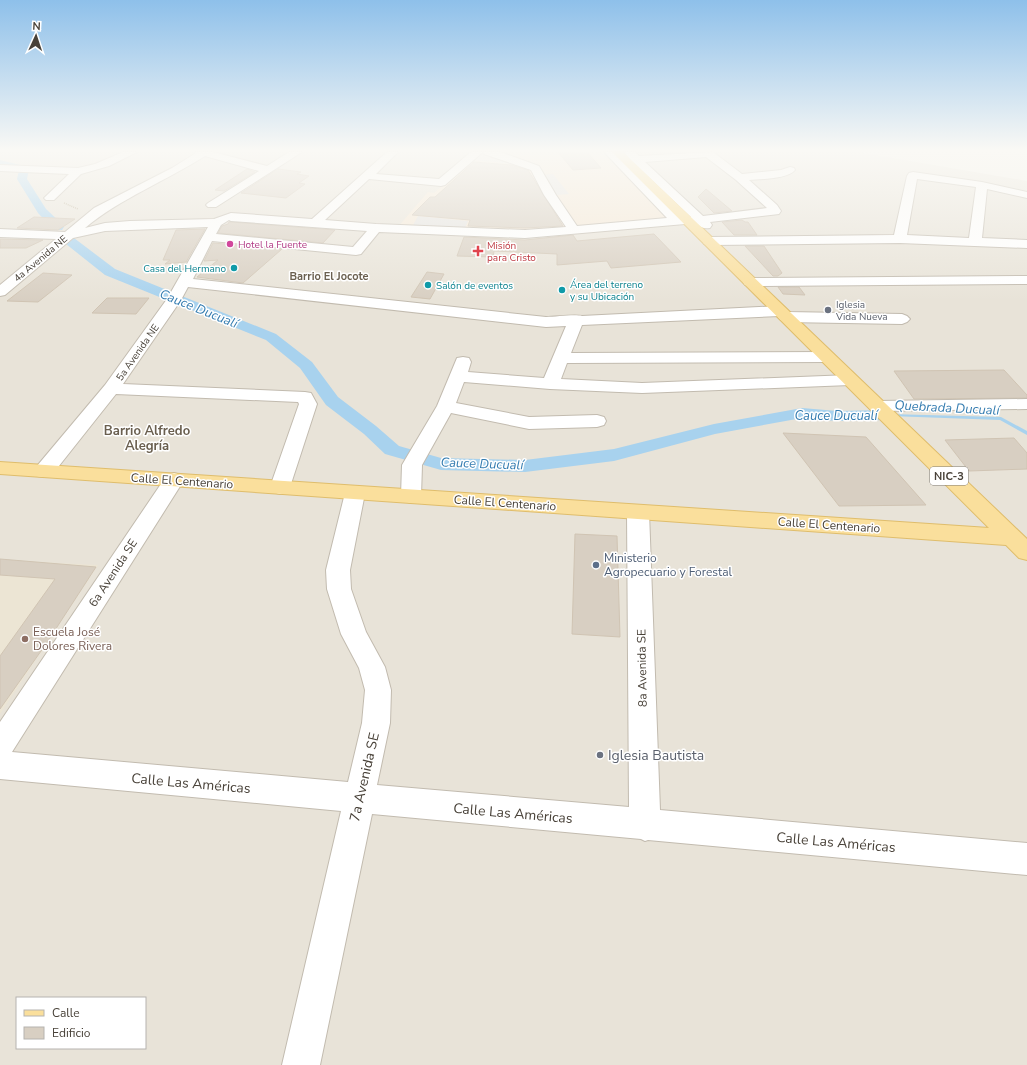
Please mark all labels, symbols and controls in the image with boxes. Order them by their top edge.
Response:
north arrow [16,16,56,56]
text: N [32,19,41,34]
street label: 4a Avenida NE [11,232,71,285]
place label: Hotel la Fuente [238,238,307,252]
marker: Hotel la Fuente [225,239,235,249]
place label: Misión para Cristo [487,239,536,265]
marker: Misión para Cristo [472,245,484,257]
place label: Casa del Hermano [143,262,226,276]
marker: Casa del Hermano [229,263,239,273]
district label: Barrio El Jocote [289,269,369,284]
place label: Área del terreno y su Ubicación [570,278,644,304]
place label: Salón de eventos [436,279,513,293]
marker: Salón de eventos [423,280,433,290]
water label: Cauce Ducualí [157,285,242,334]
marker: Área del terreno y su Ubicación [557,285,567,295]
place label: Iglesia Vida Nueva [835,298,888,324]
marker: Iglesia Vida Nueva [823,305,833,315]
street label: 5a Avenida NE [113,321,163,384]
water label: Quebrada Ducualí [894,396,1002,420]
water label: Cauce Ducualí [795,407,879,425]
district label: Barrio Alfredo Alegría [104,422,190,455]
water label: Cauce Ducualí [440,454,526,475]
road number: NIC-3 [930,467,968,485]
street label: Calle El Centenario [130,469,234,493]
street label: Calle El Centenario [453,491,557,515]
street label: Calle El Centenario [777,513,881,537]
street label: 6a Avenida SE [85,536,141,610]
place label: Ministerio Agropecuario y Forestal [604,550,733,580]
marker: Ministerio Agropecuario y Forestal [591,560,601,570]
place label: Escuela José Dolores Rivera [33,624,112,654]
street label: 8a Avenida SE [633,629,651,707]
marker: Escuela José Dolores Rivera [20,634,30,644]
street label: 7a Avenida SE [345,731,384,824]
place label: Iglesia Bautista [608,746,704,765]
marker: Iglesia Bautista [595,750,605,760]
street label: Calle Las Américas [130,769,252,798]
street label: Calle Las Américas [452,799,574,828]
street label: Calle Las Américas [775,828,897,857]
legend [16,997,146,1049]
text: Calle [52,1005,80,1021]
text: Edificio [52,1025,91,1041]

